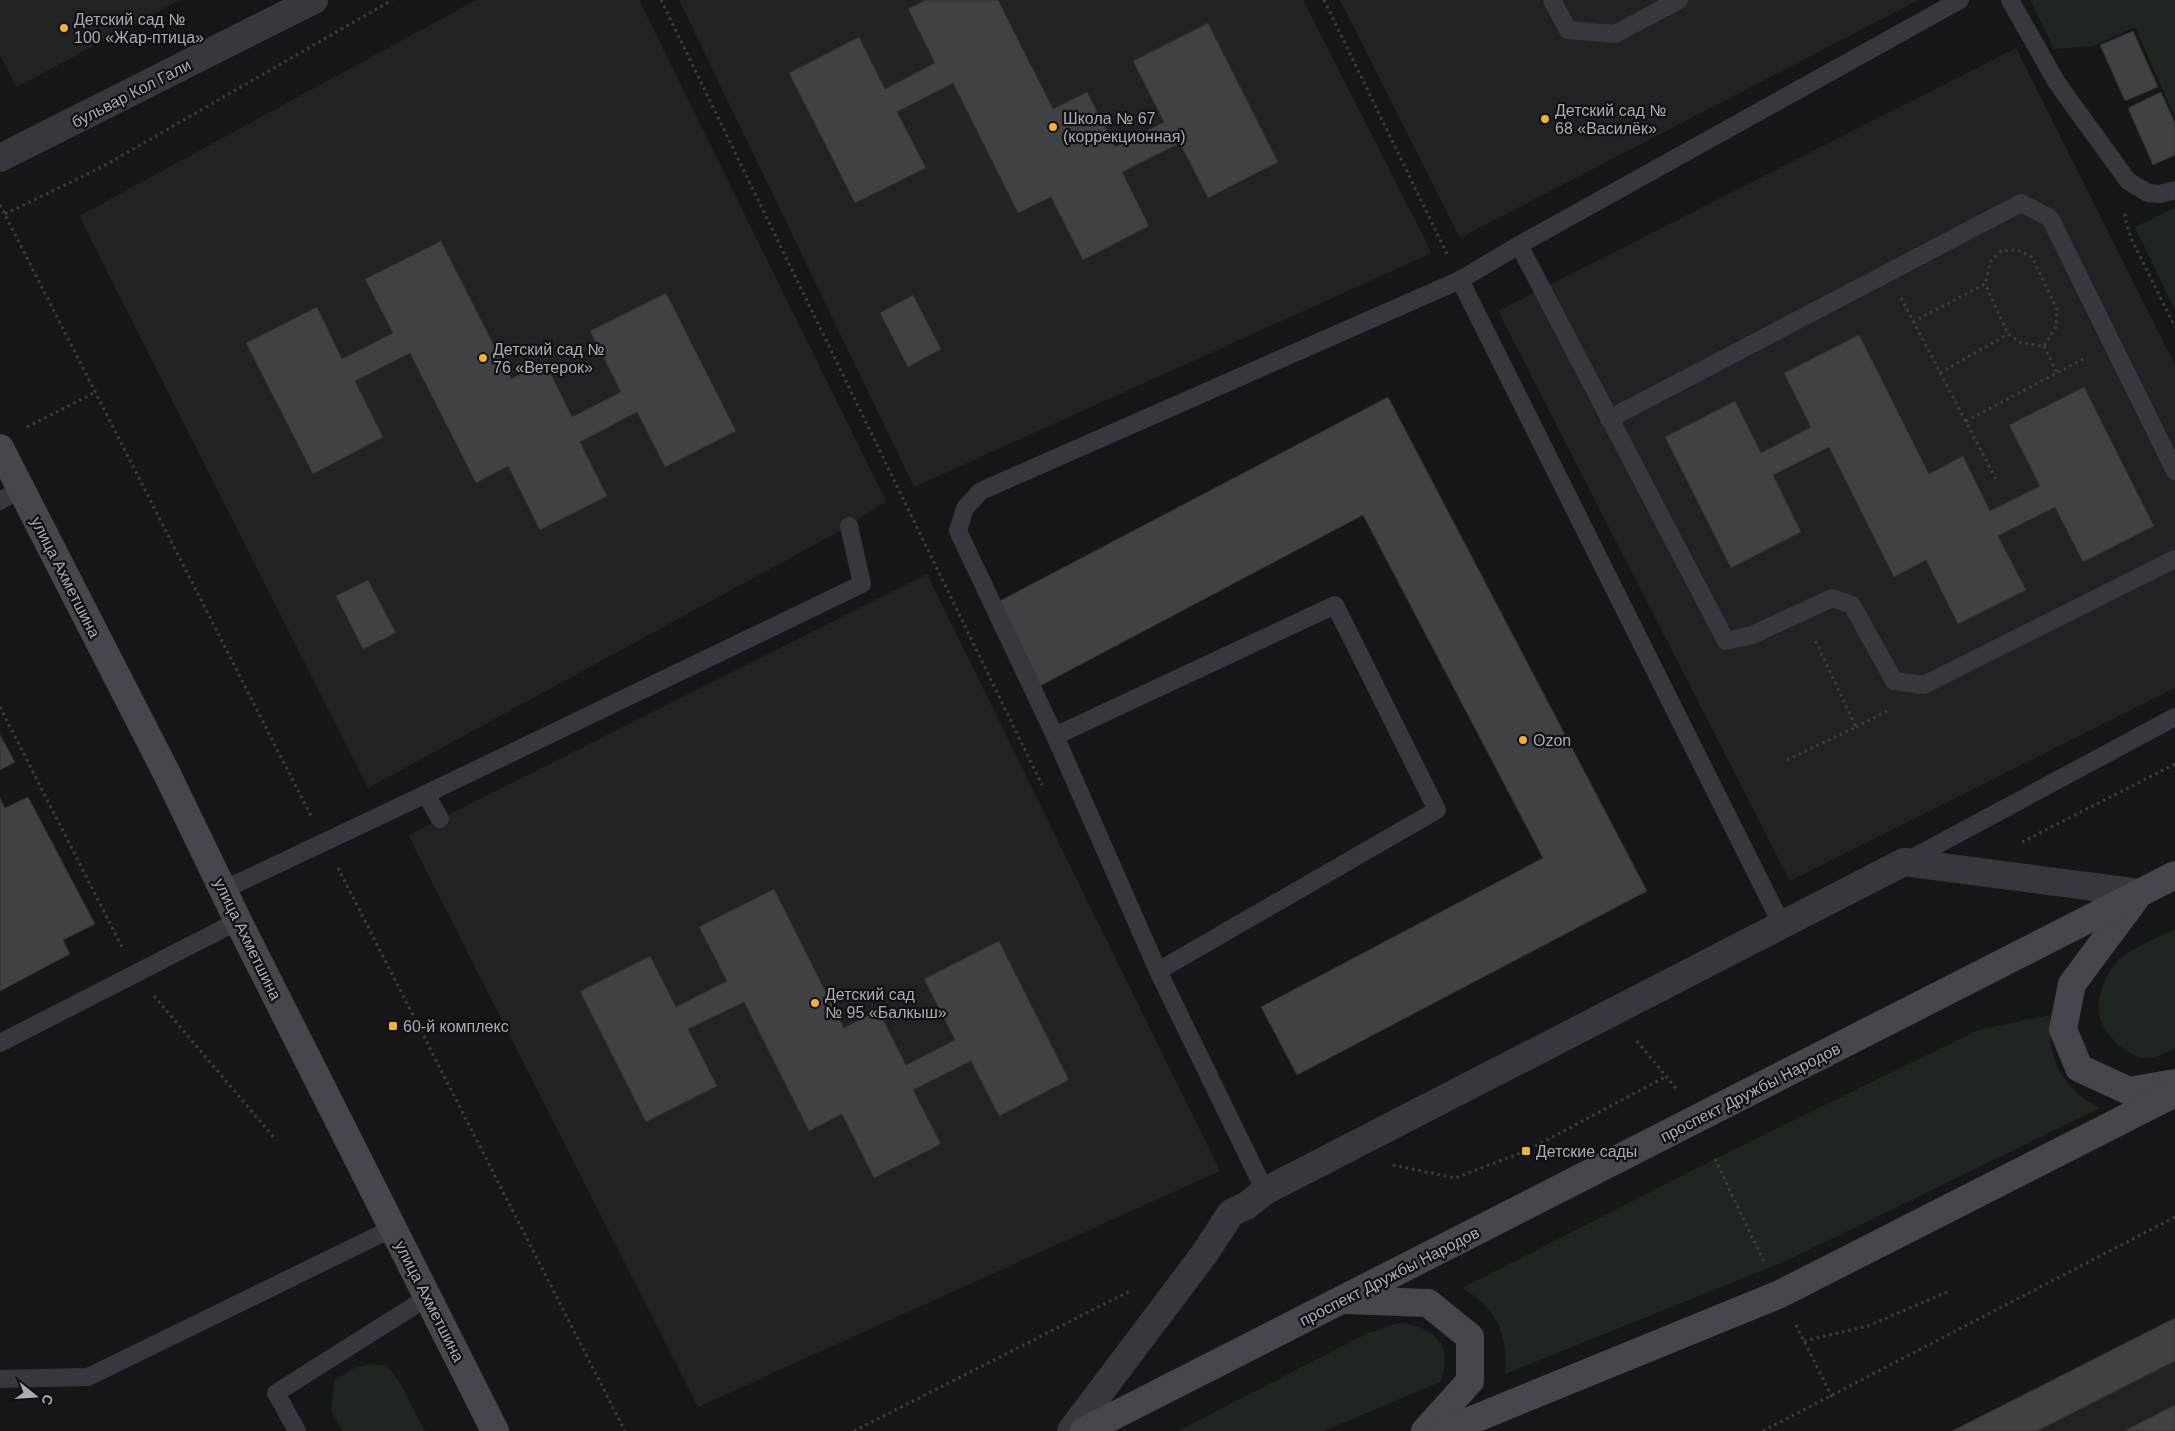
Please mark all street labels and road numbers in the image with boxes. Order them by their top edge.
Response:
street label: бульвар Кол Гали [69,56,194,131]
street label: улица Ахметшина [28,514,103,641]
street label: улица Ахметшина [211,876,284,1003]
street label: проспект Дружбы Народов [1658,1040,1843,1145]
street label: проспект Дружбы Народов [1297,1224,1482,1329]
street label: улица Ахметшина [392,1238,467,1365]

